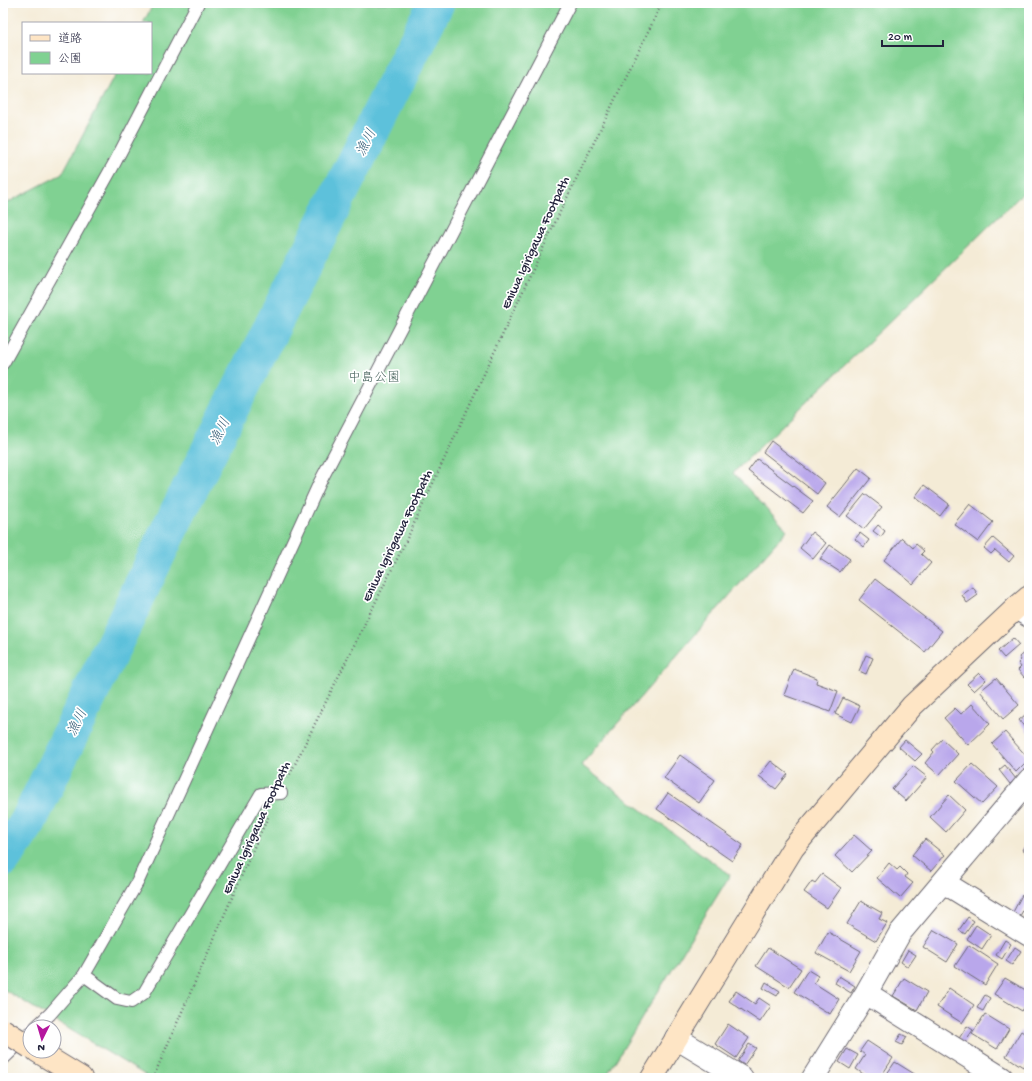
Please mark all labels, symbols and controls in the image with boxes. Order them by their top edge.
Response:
legend [22,22,152,74]
scale bar [882,22,943,48]
text: 20 m [888,31,913,45]
text: 道路 [58,32,82,47]
text: 公園 [58,52,82,67]
water label: 漁川 [352,126,381,159]
street label: Eniwa Igirigawa Footpath [499,174,574,312]
park label: 中島公園 [348,370,400,386]
water label: 漁川 [206,415,235,448]
street label: Eniwa Igirigawa Footpath [360,468,437,604]
water label: 漁川 [64,706,92,739]
street label: Eniwa Igirigawa Footpath [220,759,295,897]
north arrow [22,1019,62,1059]
text: N [37,1041,45,1053]

